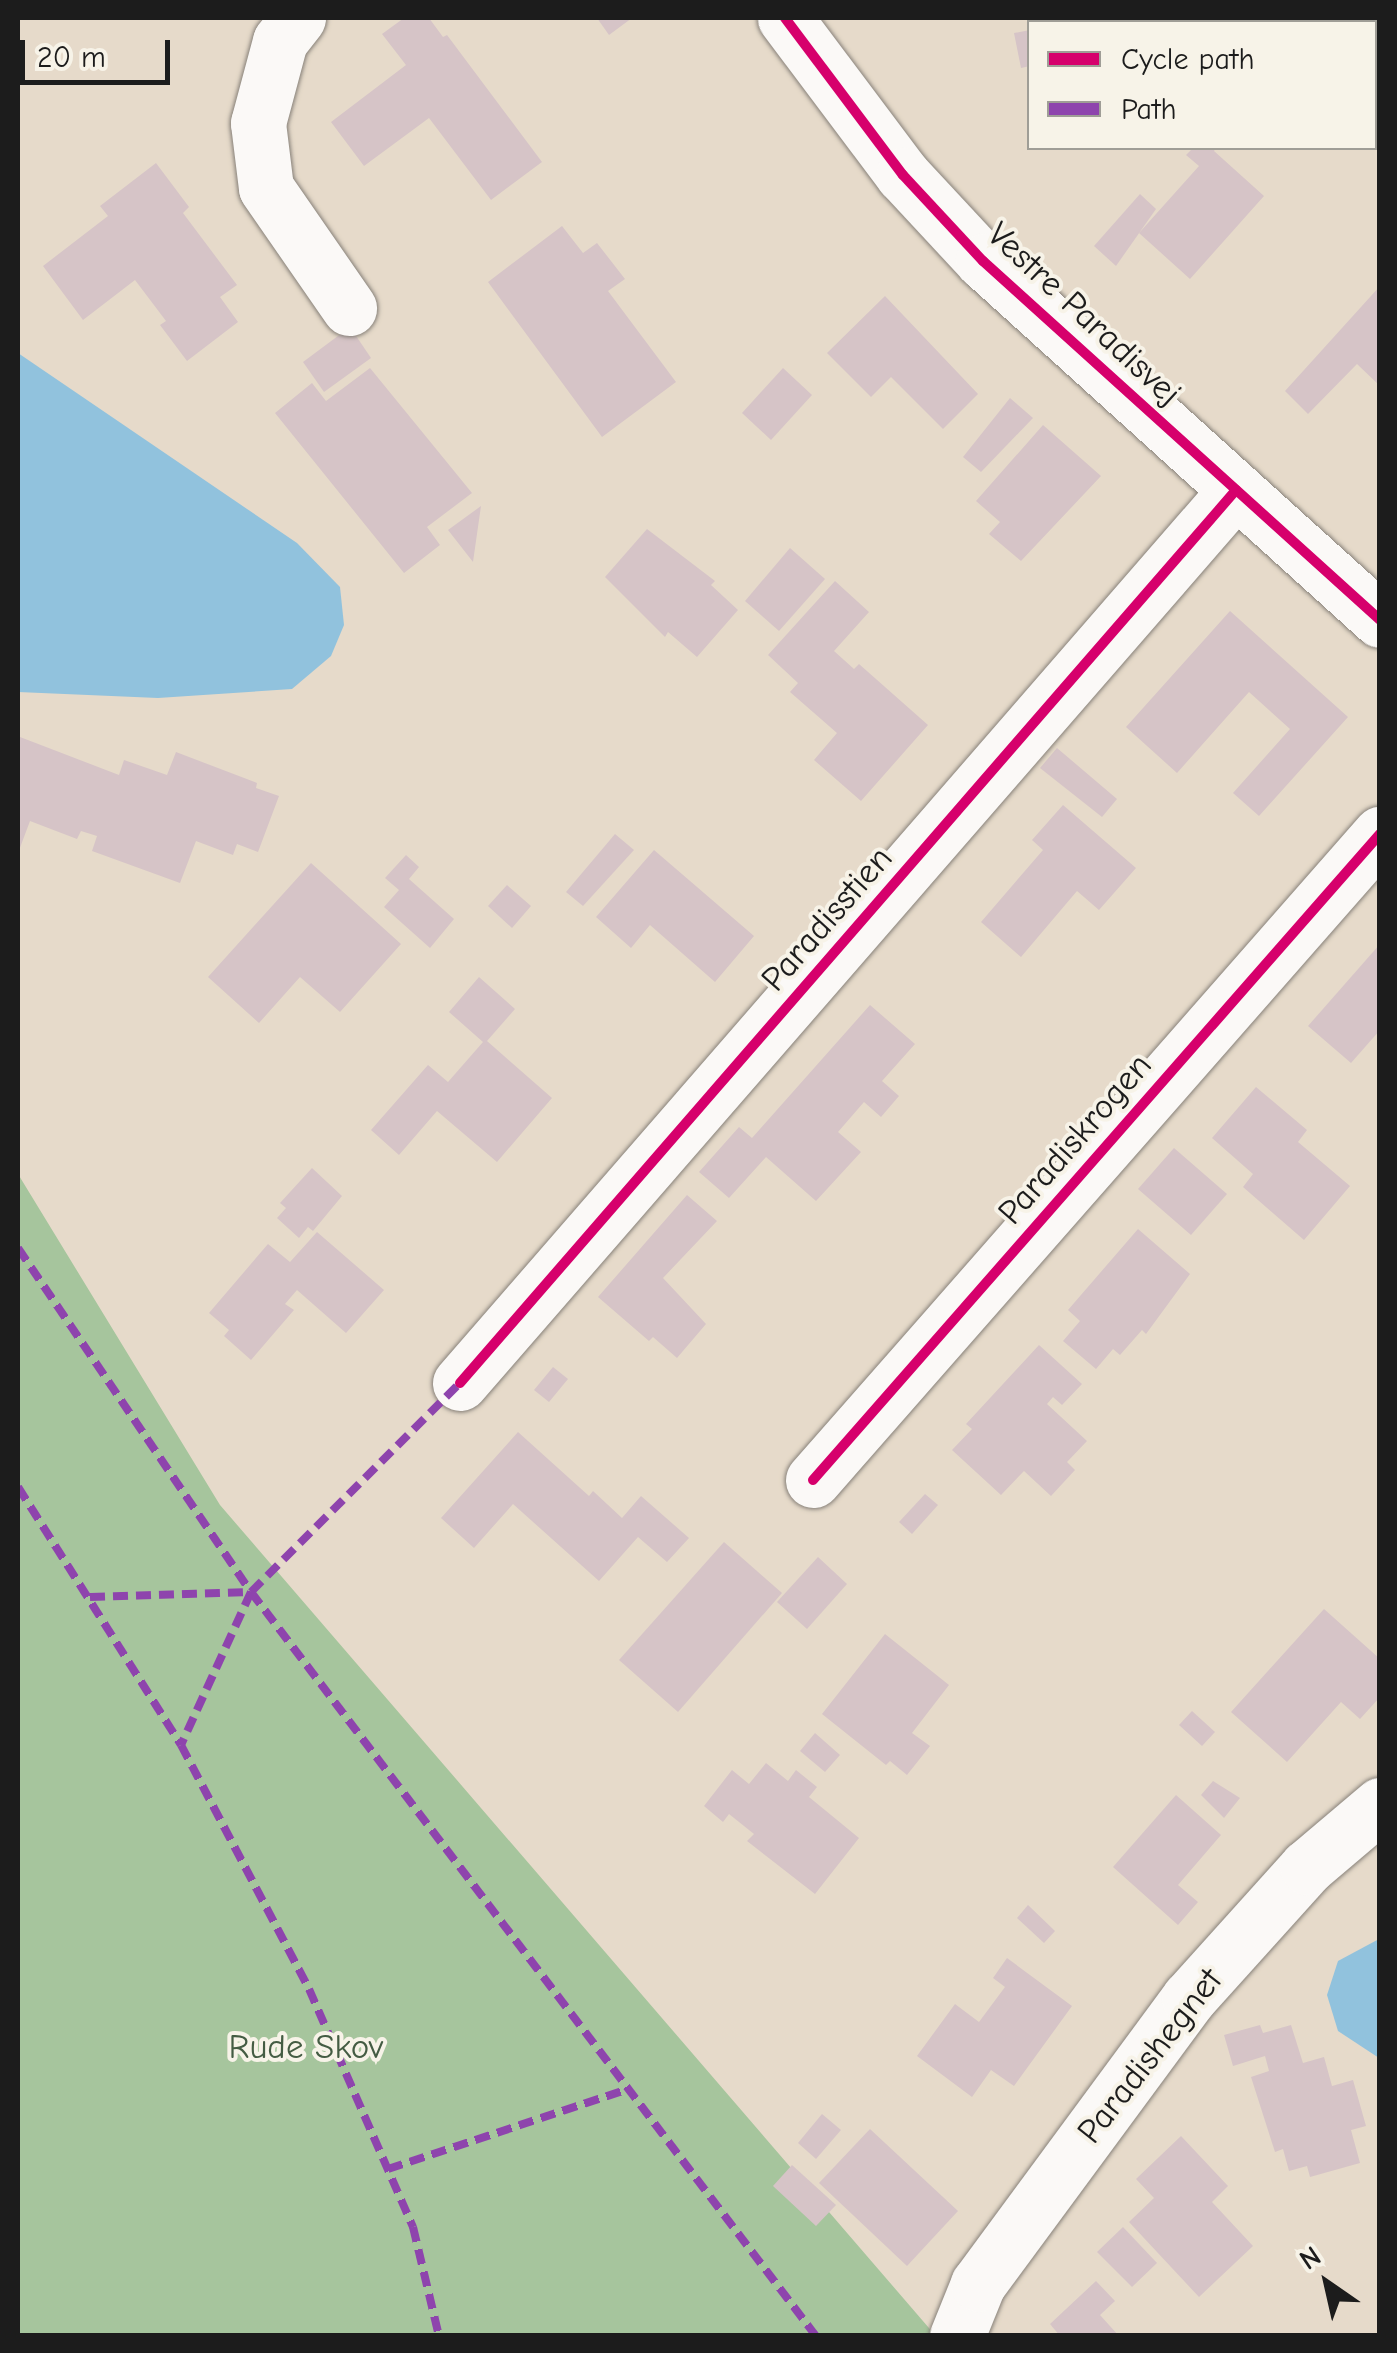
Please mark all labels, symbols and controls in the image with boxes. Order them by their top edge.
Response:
scale bar [25,20,175,82]
legend [1027,20,1377,150]
text: 20 m [37,40,106,75]
text: Cycle path [1121,42,1255,77]
text: Path [1121,92,1177,127]
street label: Vestre Paradisvej [978,214,1190,414]
street label: Paradisstien [753,838,901,1000]
street label: Paradiskrogen [989,1045,1161,1233]
street label: Paradishegnet [1069,1960,1231,2152]
park label: Rude Skov [229,2026,383,2068]
north arrow [1277,2233,1377,2333]
text: N [1294,2240,1327,2277]

